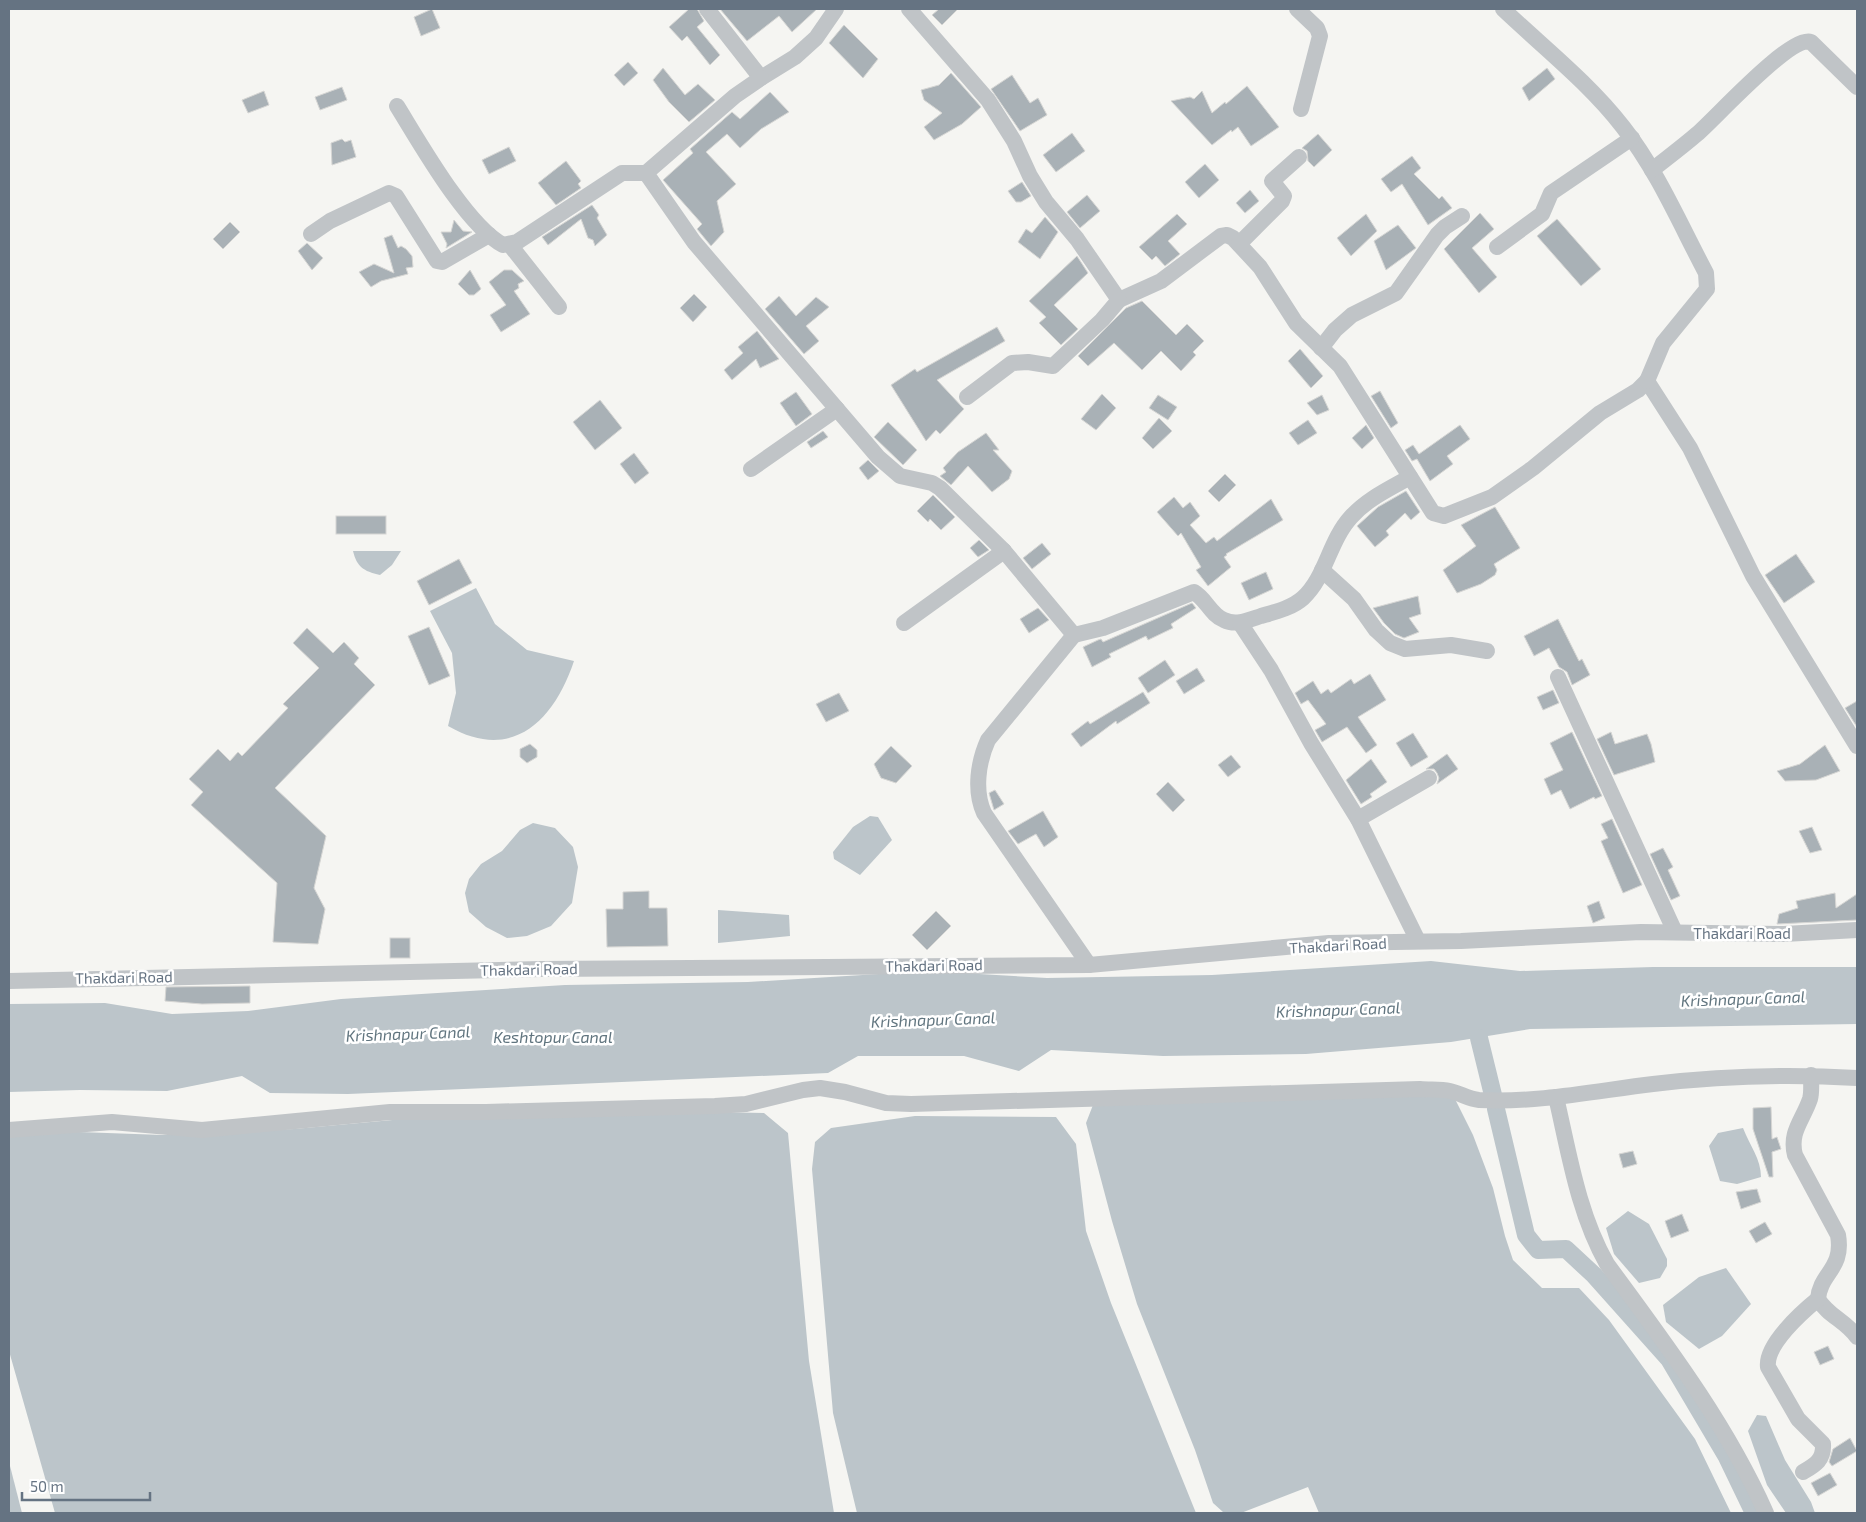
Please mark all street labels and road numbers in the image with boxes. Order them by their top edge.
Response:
street label: Thakdari Road [1693,924,1791,942]
street label: Thakdari Road [1289,933,1387,957]
street label: Thakdari Road [885,955,983,975]
street label: Thakdari Road [480,959,578,979]
street label: Thakdari Road [75,967,173,987]

